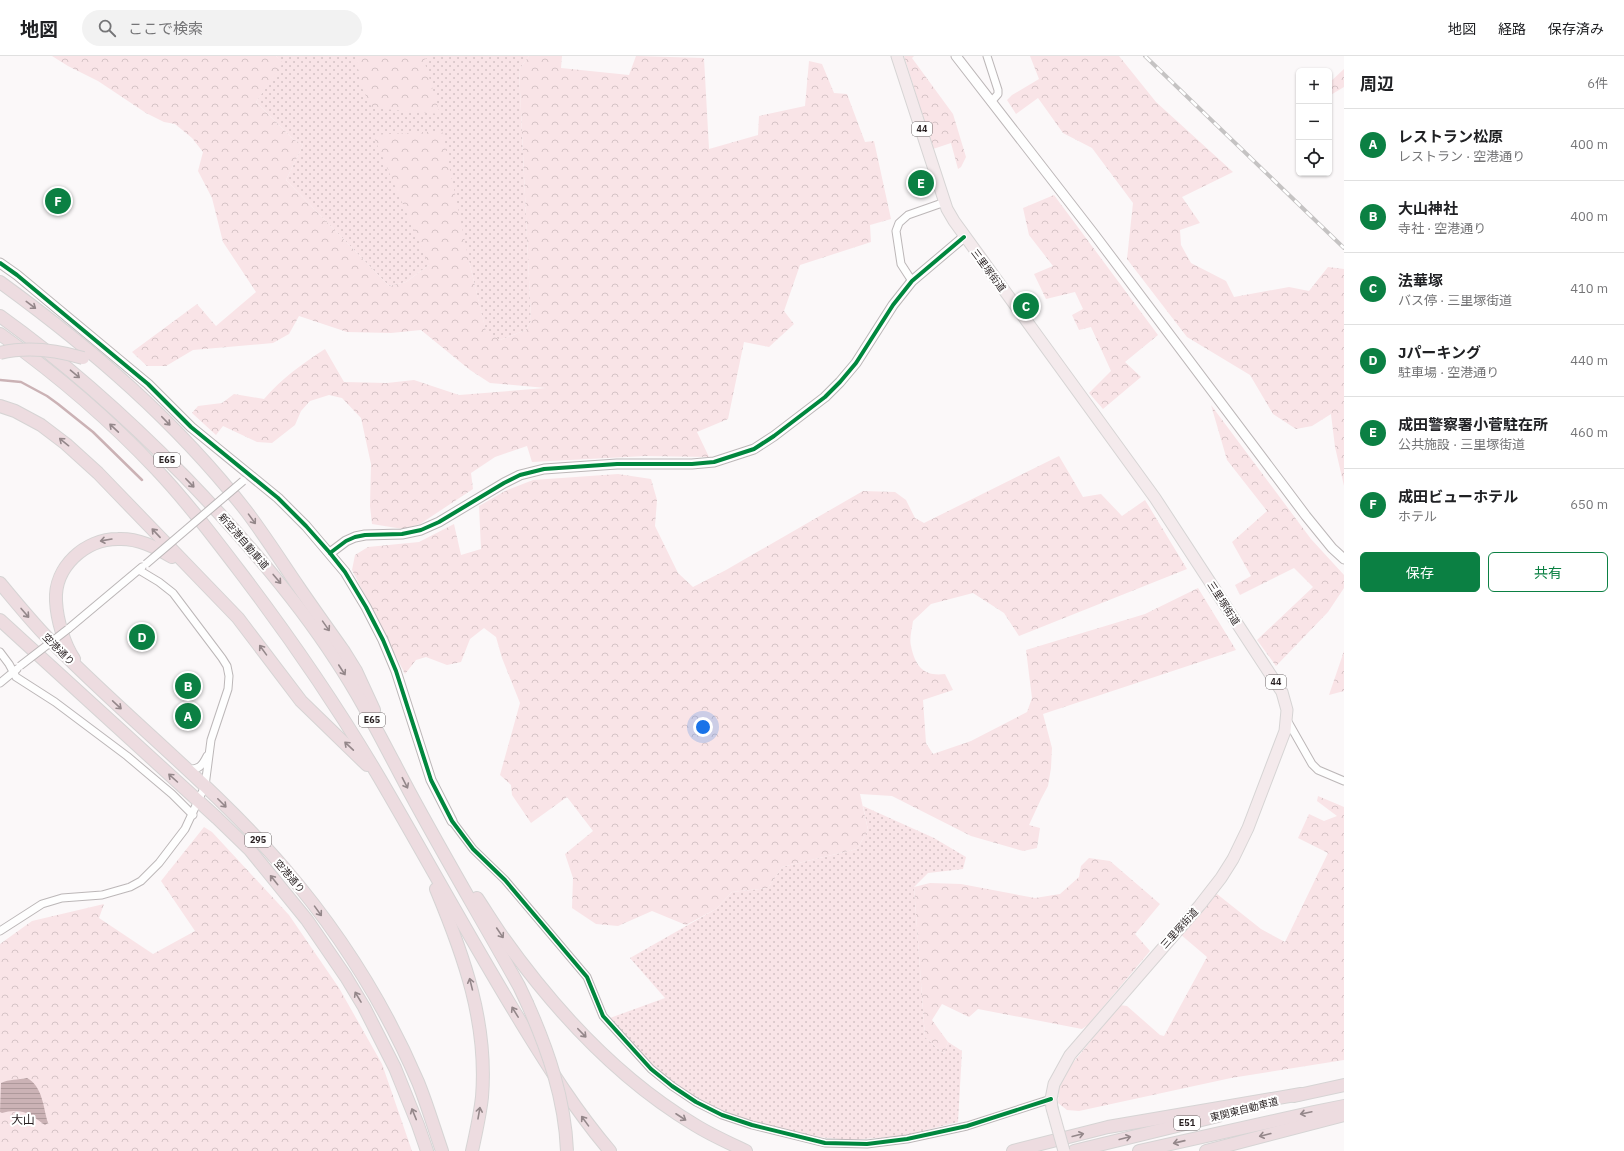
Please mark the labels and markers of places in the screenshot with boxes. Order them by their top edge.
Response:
pin: E [908,168,934,198]
pin: F [45,186,71,216]
pin: C [1013,291,1039,321]
pin: D [129,622,155,652]
pin: B [175,671,201,701]
pin: A [175,701,201,731]

